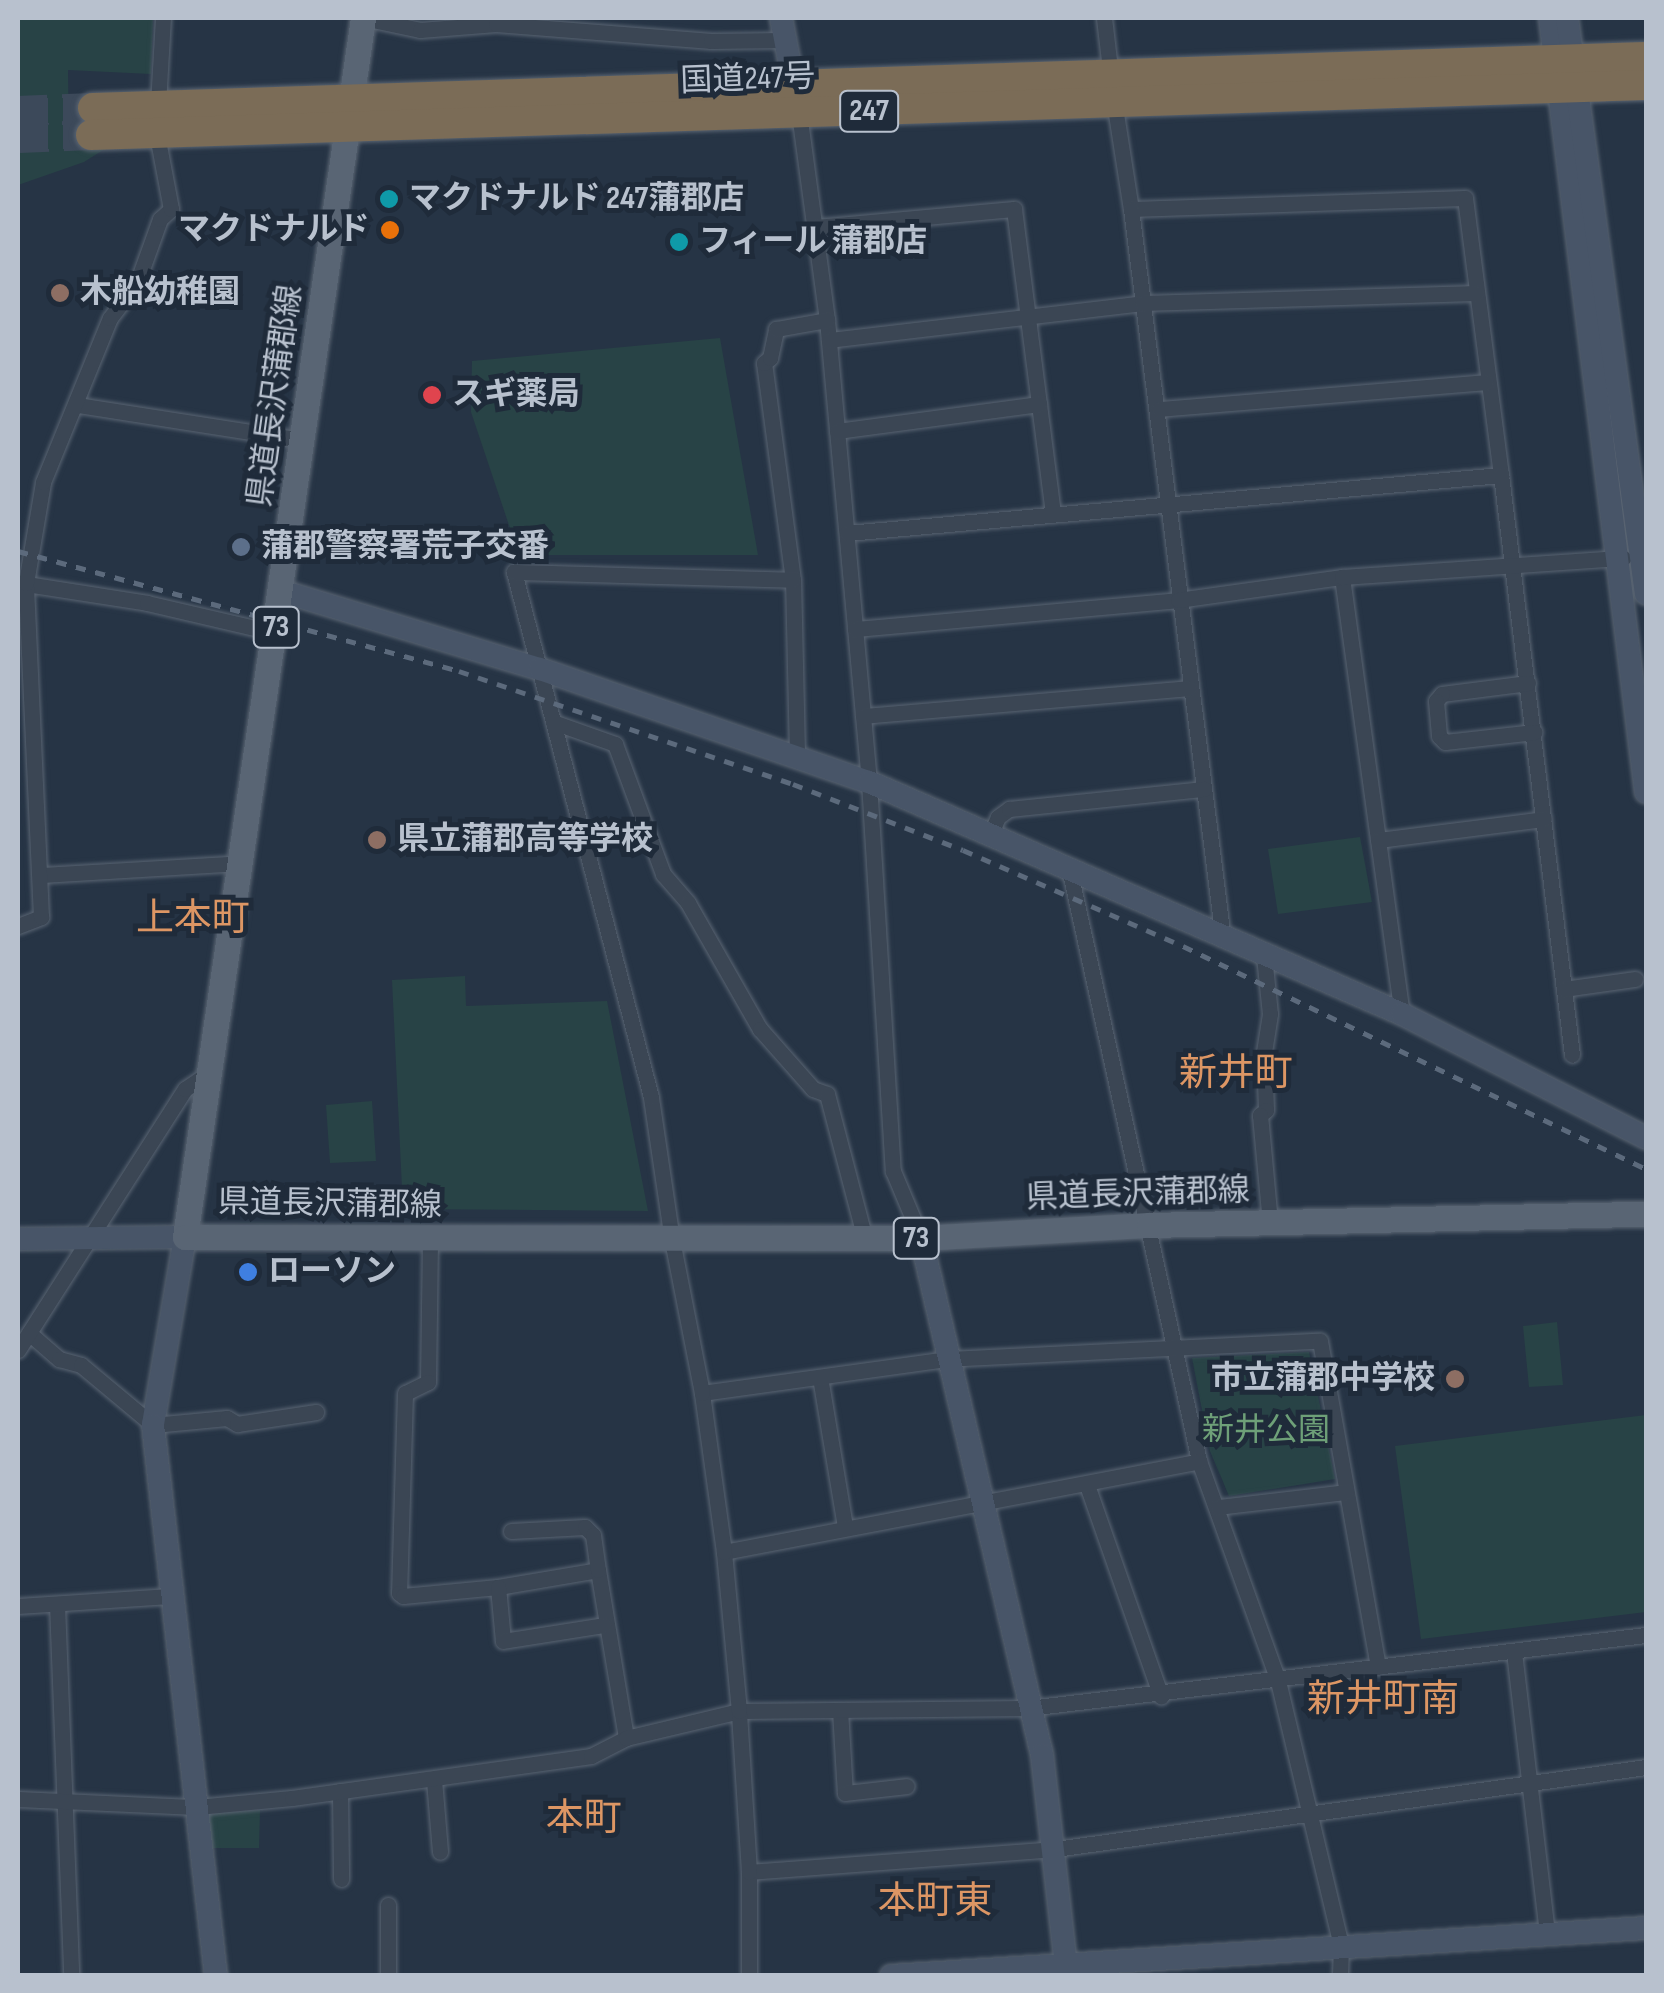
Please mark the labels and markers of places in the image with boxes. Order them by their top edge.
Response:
place label: マクドナルド 247蒲郡店 [409,180,744,218]
marker: マクドナルド 247蒲郡店 [378,188,400,210]
place label: マクドナルド [178,211,370,249]
marker: マクドナルド [379,219,401,241]
place label: フィール 蒲郡店 [699,223,928,261]
marker: フィール 蒲郡店 [668,231,690,253]
place label: 木船幼稚園 [80,274,240,312]
marker: 木船幼稚園 [49,282,71,304]
place label: スギ薬局 [452,376,580,414]
marker: スギ薬局 [421,384,443,406]
place label: 蒲郡警察署荒子交番 [261,528,549,566]
marker: 蒲郡警察署荒子交番 [230,536,252,558]
place label: 県立蒲郡高等学校 [397,821,653,859]
marker: 県立蒲郡高等学校 [366,829,388,851]
place label: ローソン [268,1253,396,1291]
marker: ローソン [237,1261,259,1283]
place label: 市立蒲郡中学校 [1211,1360,1435,1398]
marker: 市立蒲郡中学校 [1444,1368,1466,1390]

